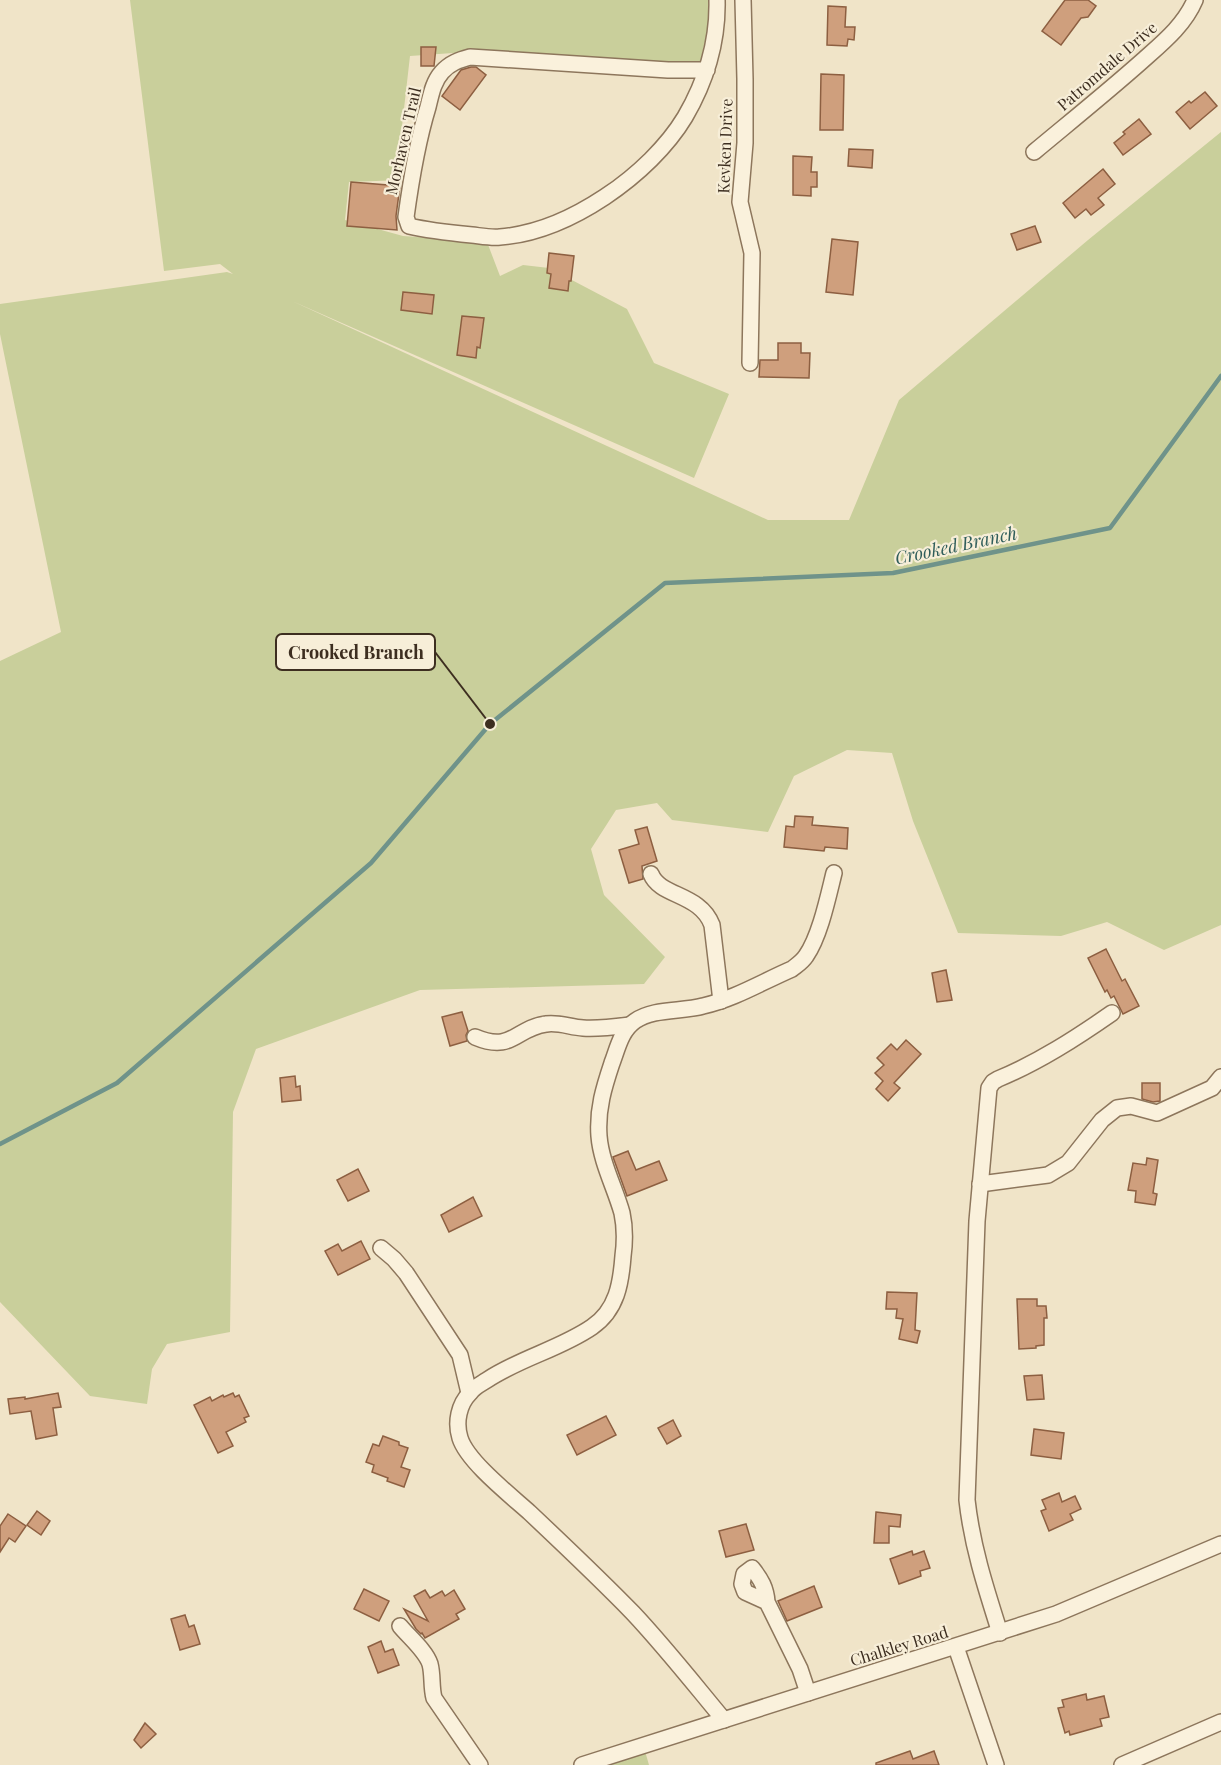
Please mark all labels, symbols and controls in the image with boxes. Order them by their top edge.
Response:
street label: Patromdale Drive [1052,17,1161,115]
street label: Morhaven Trail [380,85,425,197]
street label: Kevken Drive [712,98,737,194]
water label: Crooked Branch [893,520,1019,570]
callout: Crooked Branch [276,634,435,670]
text: Crooked Branch [288,640,424,664]
street label: Chalkley Road [847,1621,951,1670]

